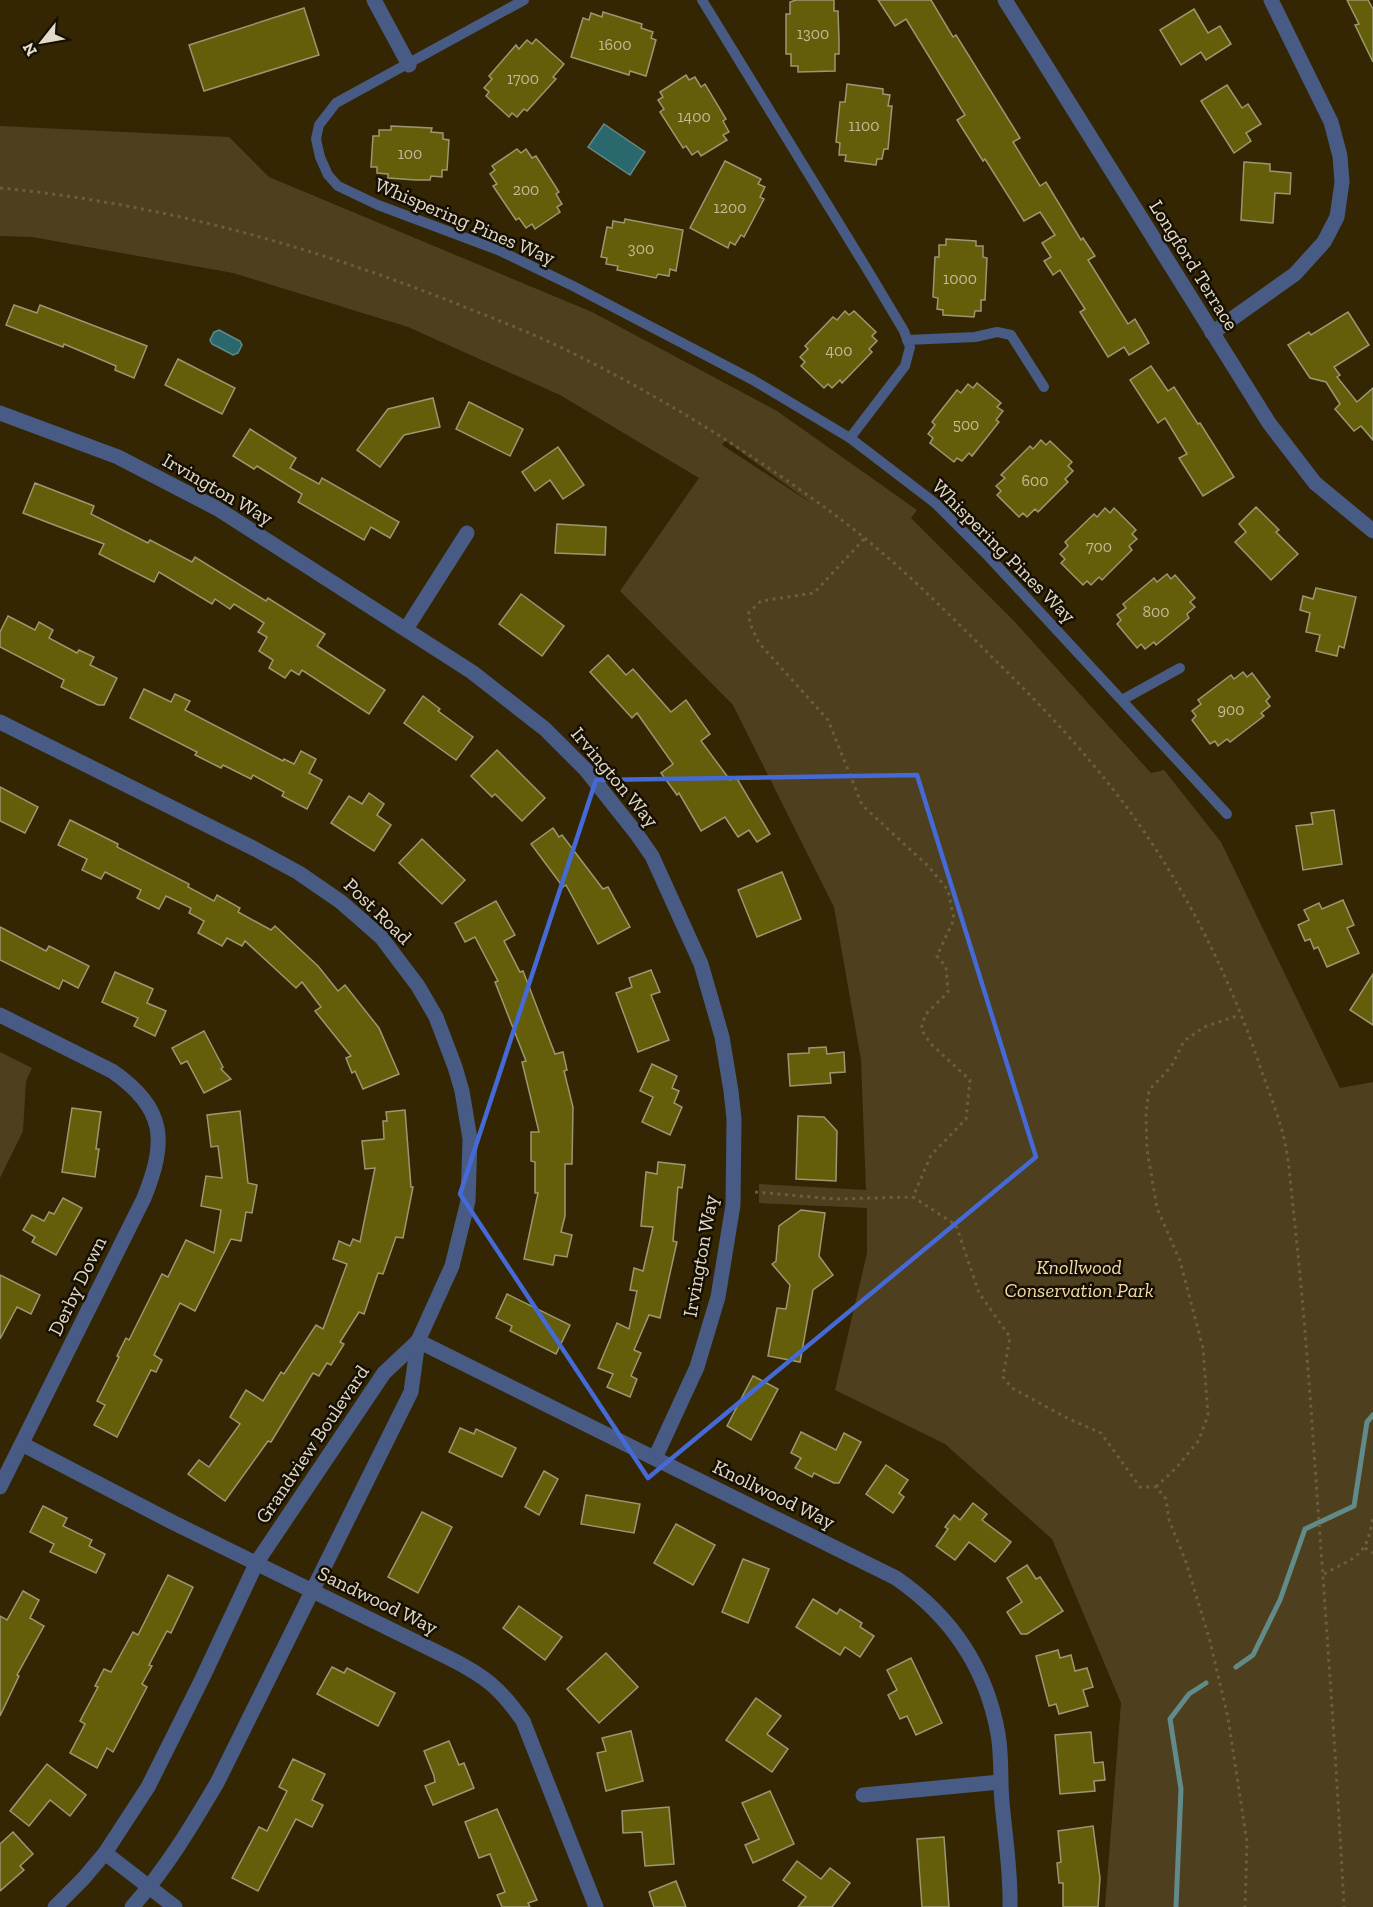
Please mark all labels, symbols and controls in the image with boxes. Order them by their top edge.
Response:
north arrow [12,12,72,72]
house number: 1300 [797,24,829,43]
house number: 1600 [598,35,632,54]
text: N [18,39,41,60]
house number: 1700 [507,69,539,88]
house number: 1400 [677,107,711,126]
house number: 1100 [849,116,879,135]
house number: 100 [398,144,422,163]
street label: Whispering Pines Way [371,172,559,270]
house number: 200 [513,180,539,199]
street label: Longford Terrace [1144,195,1244,335]
house number: 1200 [714,198,746,217]
house number: 300 [628,239,654,258]
house number: 1000 [943,269,977,288]
house number: 400 [825,341,853,360]
house number: 500 [953,415,979,434]
street label: Irvington Way [159,448,278,531]
house number: 600 [1022,471,1048,490]
street label: Whispering Pines Way [927,474,1081,628]
house number: 700 [1086,537,1112,556]
house number: 800 [1142,602,1170,621]
house number: 900 [1218,700,1244,719]
street label: Irvington Way [566,722,664,833]
street label: Post Road [339,873,417,949]
street label: Irvington Way [677,1192,723,1319]
street label: Derby Down [43,1232,112,1340]
park label: Knollwood Conservation Park [1004,1255,1154,1302]
street label: Grandview Boulevard [250,1360,374,1528]
street label: Knollwood Way [709,1454,840,1534]
street label: Sandwood Way [314,1561,443,1640]

